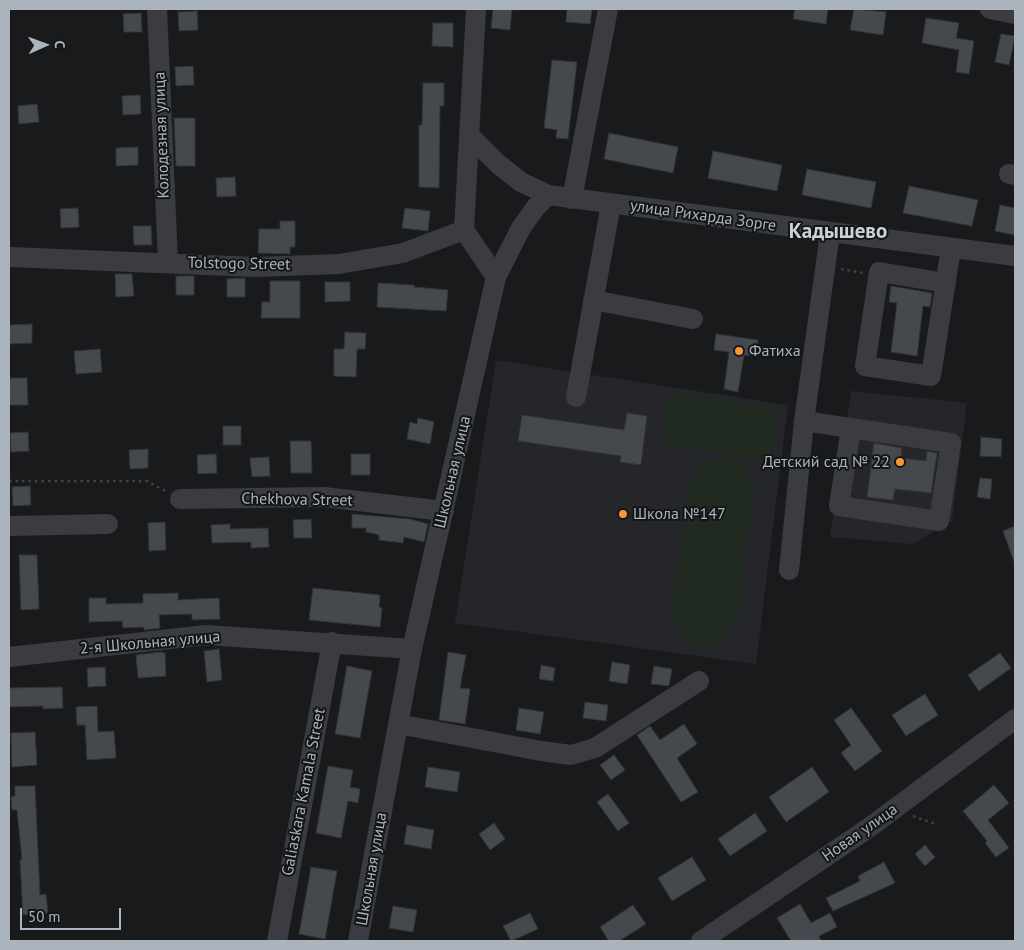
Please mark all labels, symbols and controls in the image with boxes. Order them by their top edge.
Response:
north arrow [20,20,70,70]
text: С [51,40,69,49]
street label: Колодезная улица [150,71,174,199]
street label: улица Рихарда Зорге [629,196,777,236]
district label: Кадышево [789,219,887,245]
street label: Tolstogo Street [187,254,291,274]
place label: Фатиха [749,341,801,361]
marker: Фатиха [733,345,745,357]
street label: Школьная улица [431,414,475,530]
place label: Детский сад № 22 [763,452,890,472]
marker: Детский сад № 22 [894,456,906,468]
street label: Chekhova Street [241,489,353,511]
place label: Школа №147 [633,504,726,524]
marker: Школа №147 [617,508,629,520]
street label: 2-я Школьная улица [79,627,221,659]
street label: Galiaskara Kamala Street [278,706,330,878]
street label: Новая улица [819,800,901,866]
street label: Школьная улица [353,811,391,927]
scale bar [22,898,124,930]
text: 50 m [28,907,61,926]

